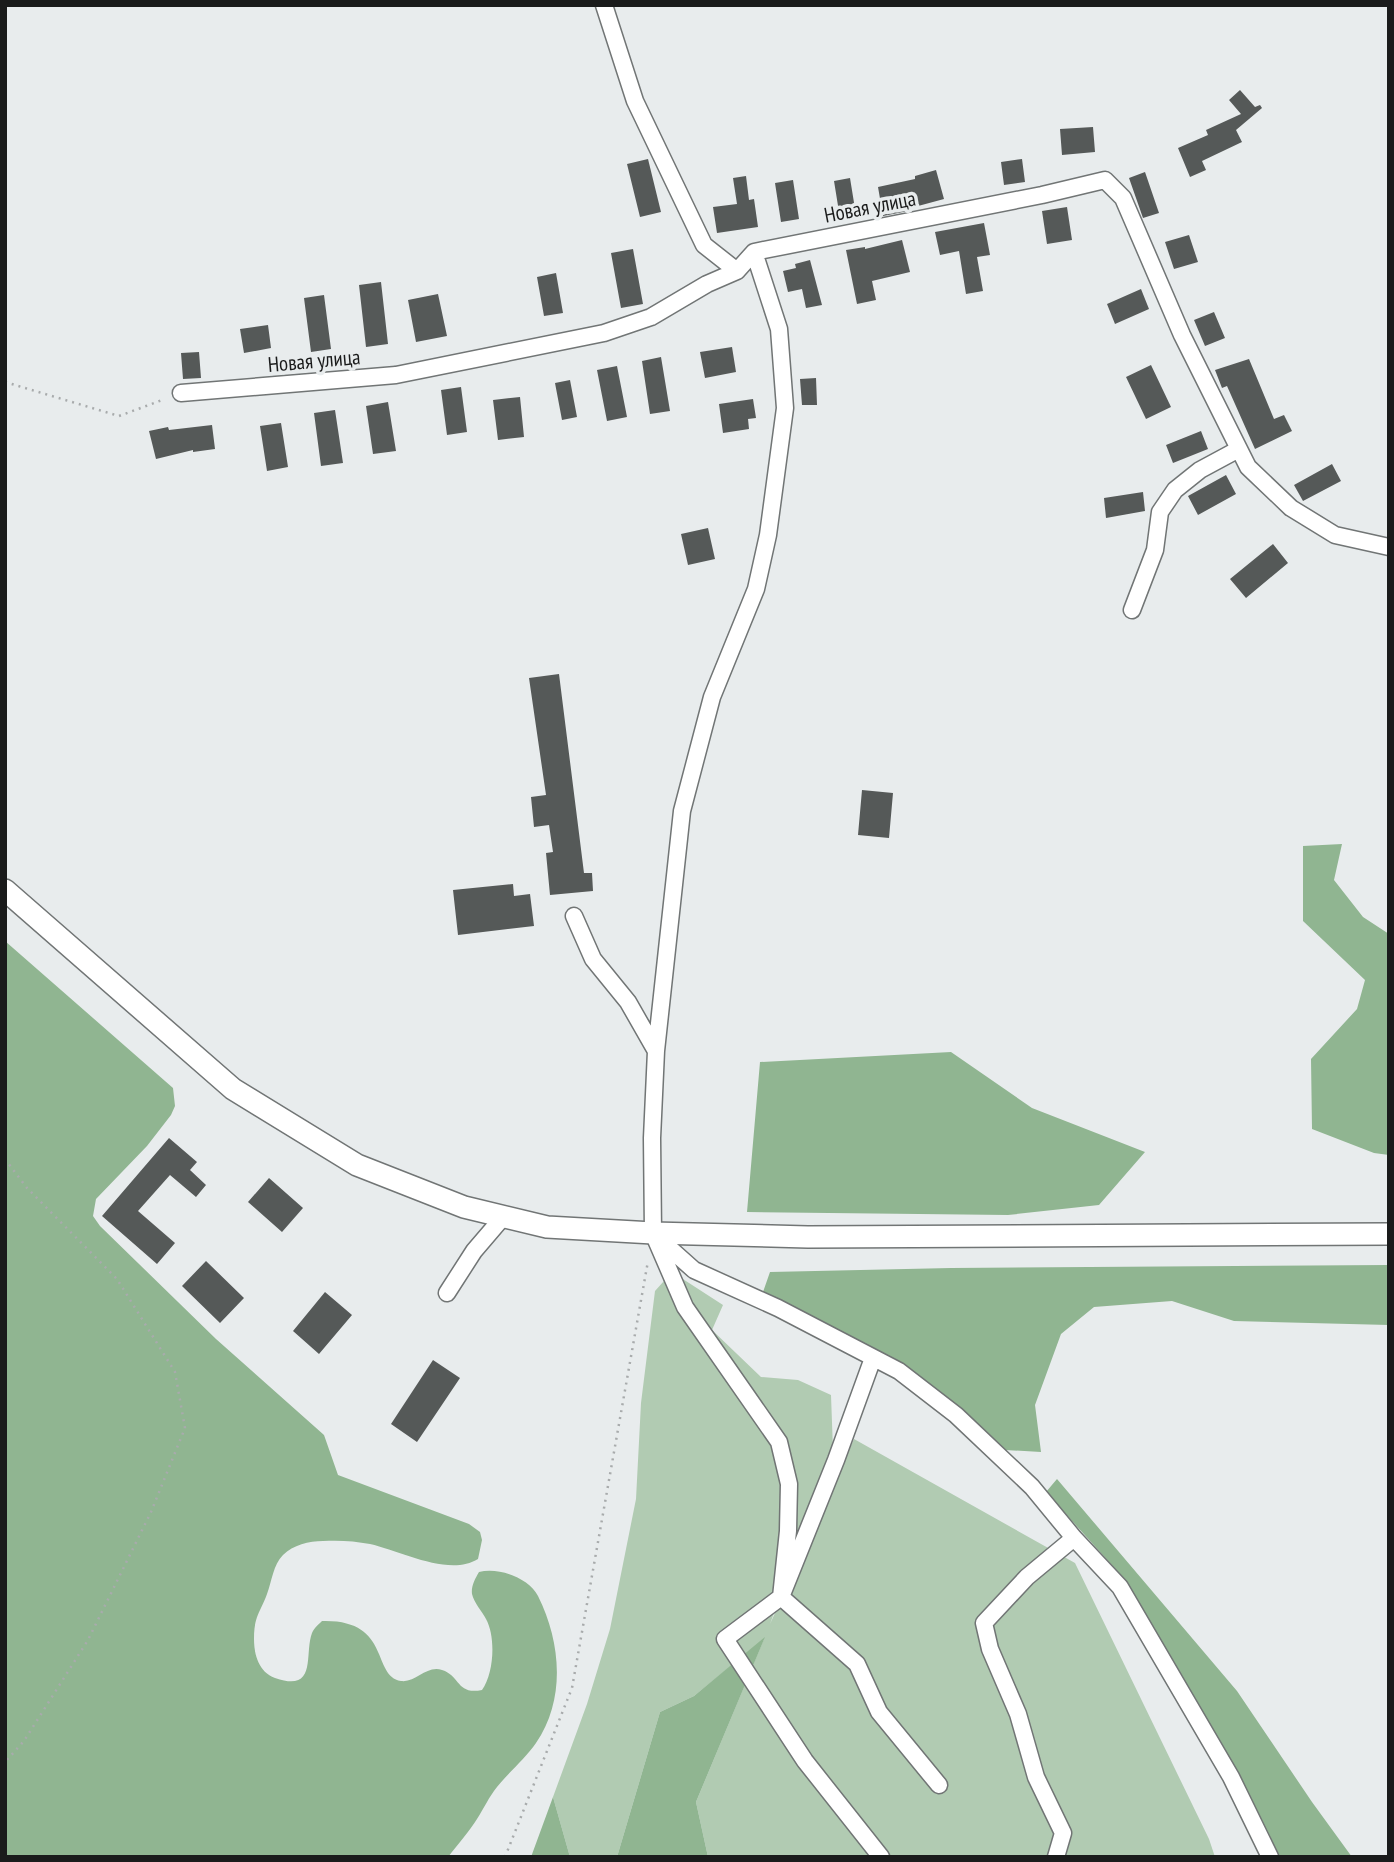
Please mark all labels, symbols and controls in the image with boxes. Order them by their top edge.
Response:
street label: Новая улица [822,184,918,229]
street label: Новая улица [267,343,361,378]

